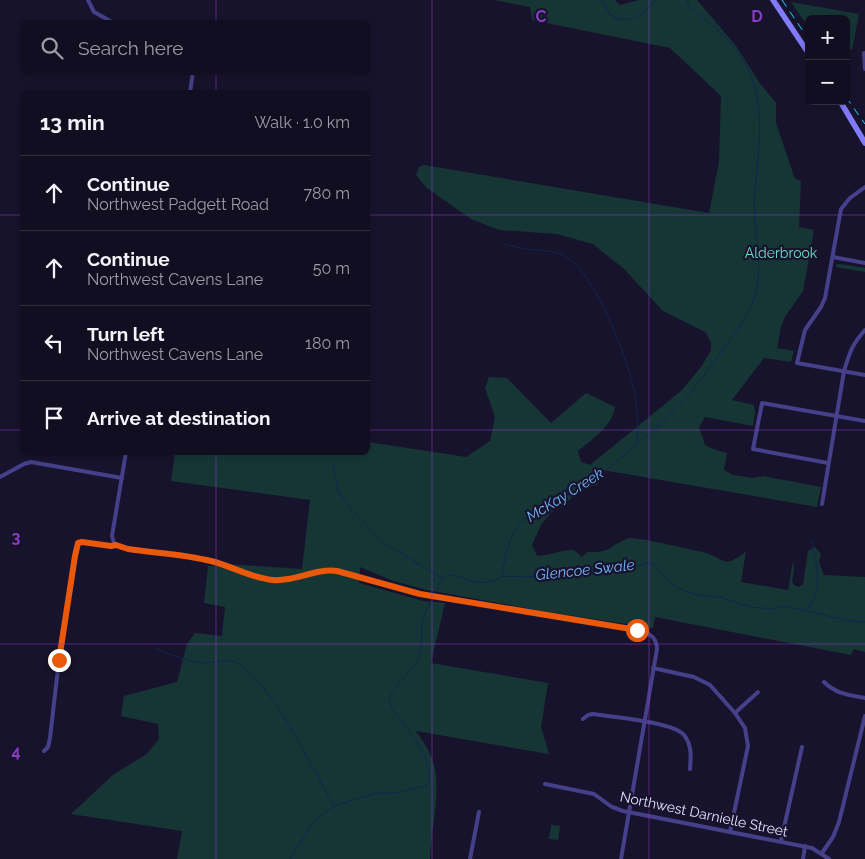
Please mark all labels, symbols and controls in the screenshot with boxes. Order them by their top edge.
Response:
text: C [536,7,547,26]
text: D [751,7,763,26]
map controls [805,15,850,105]
button: + [805,15,850,60]
search box [20,20,370,75]
icon: search [38,34,66,62]
text: Search here [78,37,184,59]
button: − [805,60,850,105]
text: 13 min [40,110,105,135]
text: Walk · 1.0 km [254,113,350,132]
text: Continue [87,173,170,195]
icon: ahead [40,179,68,207]
text: 780 m [303,184,350,203]
text: Northwest Padgett Road [87,195,269,214]
park label: Alderbrook [745,245,818,261]
text: Continue [87,248,170,270]
icon: ahead [40,254,68,282]
text: 50 m [313,259,350,278]
text: Northwest Cavens Lane [87,270,263,289]
text: Turn left [87,323,164,345]
icon: left [40,329,68,357]
text: 180 m [305,334,350,353]
text: Northwest Cavens Lane [87,345,263,364]
icon: arrive [40,404,68,432]
text: Arrive at destination [87,407,271,429]
water label: McKay Creek [523,464,607,526]
text: 3 [12,528,21,547]
water label: Glencoe Swale [535,556,635,584]
route start [626,619,649,642]
route end [48,649,71,672]
text: 4 [11,742,21,761]
street label: Northwest Darnielle Street [619,788,790,840]

